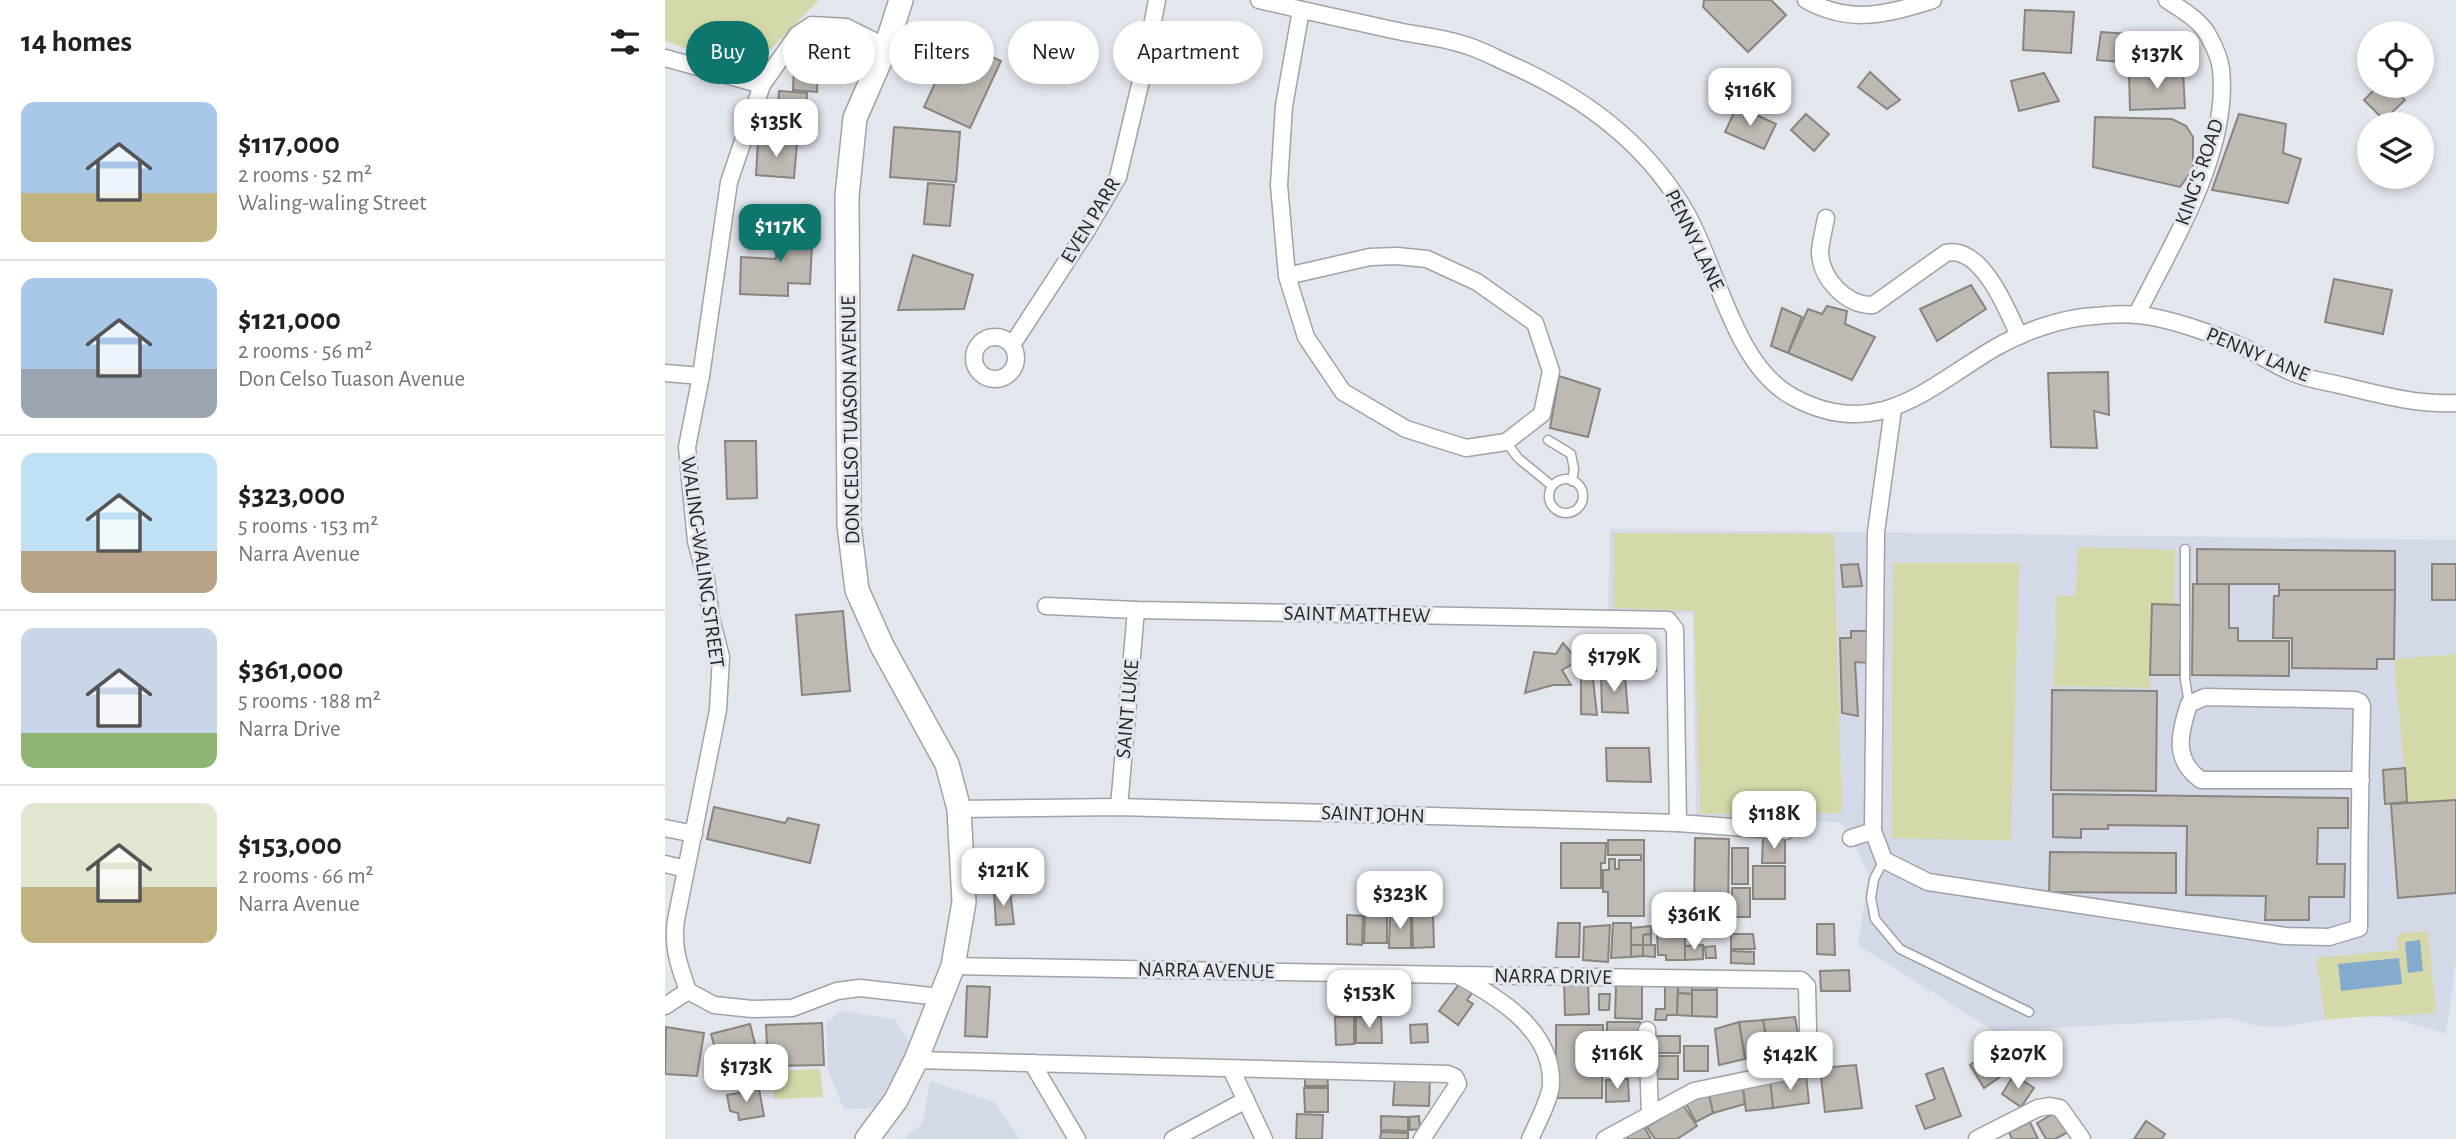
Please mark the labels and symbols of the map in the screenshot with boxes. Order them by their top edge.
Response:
pin: $137K [2108,32,2206,91]
pin: $116K [1701,68,1799,128]
pin: $135K [727,100,825,159]
street label: KING'S ROAD [2172,116,2227,228]
street label: EVEN PARR [1057,174,1124,266]
street label: PENNY LANE [1661,186,1728,294]
pin: $117K [731,204,829,264]
street label: DON CELSO TUASON AVENUE [838,295,863,545]
street label: PENNY LANE [2203,323,2312,386]
street label: WALING-WALING STREET [677,455,728,669]
street label: SAINT MATTHEW [1283,603,1431,626]
pin: $179K [1565,634,1663,694]
street label: SAINT LUKE [1113,659,1142,759]
pin: $118K [1725,792,1823,851]
street label: SAINT JOHN [1321,802,1425,827]
pin: $121K [954,848,1052,908]
pin: $323K [1351,872,1449,931]
pin: $361K [1645,892,1743,952]
street label: NARRA AVENUE [1137,959,1274,982]
street label: NARRA DRIVE [1494,965,1612,988]
pin: $153K [1320,970,1418,1030]
pin: $116K [1568,1032,1666,1091]
pin: $142K [1741,1032,1839,1092]
pin: $207K [1969,1032,2067,1091]
pin: $173K [697,1044,795,1104]

